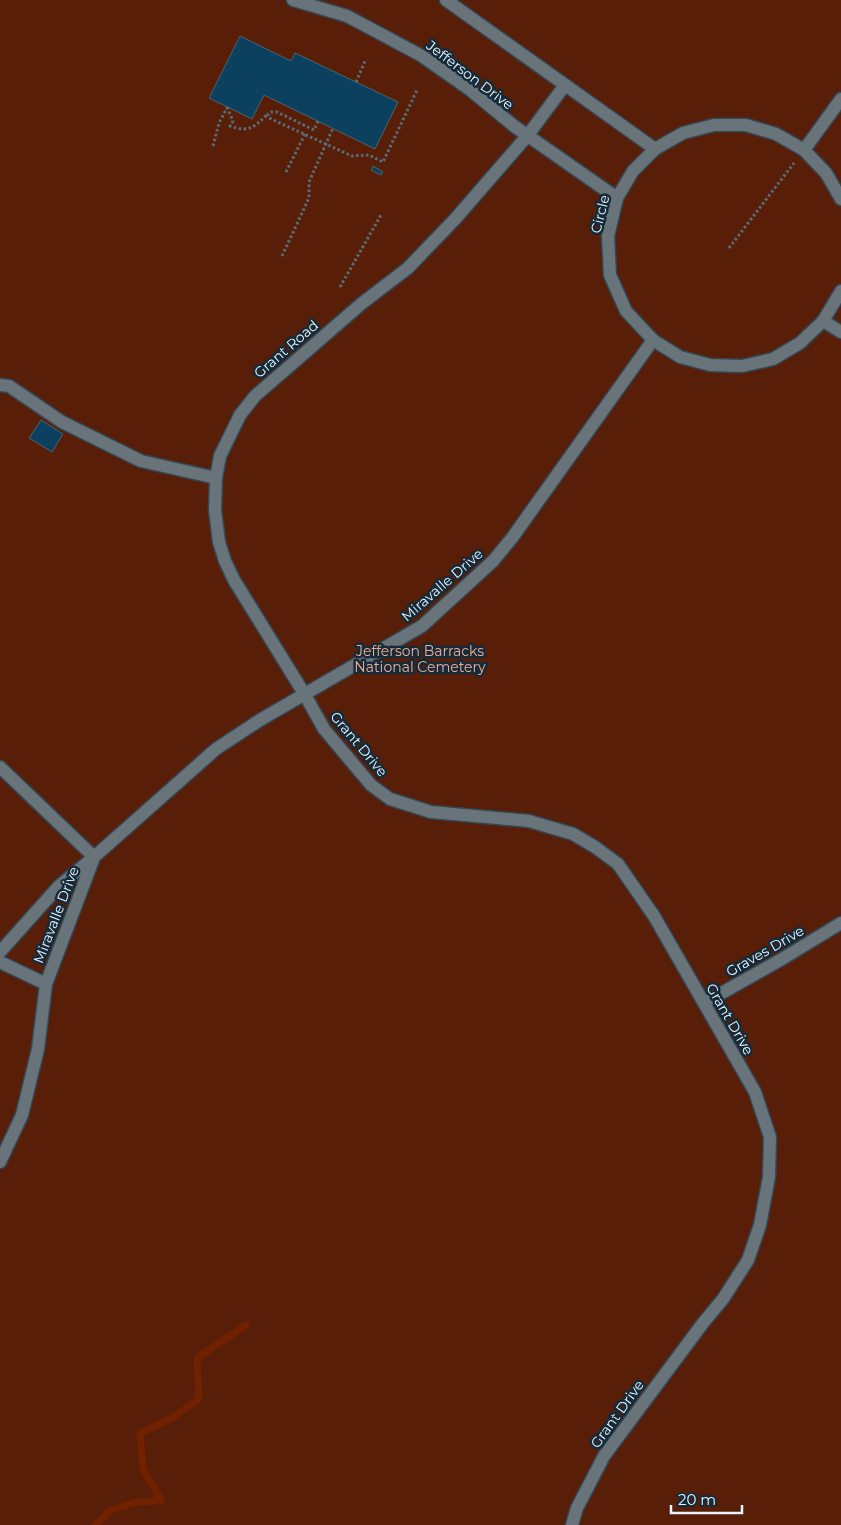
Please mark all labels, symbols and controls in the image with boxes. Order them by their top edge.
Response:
street label: Jefferson Drive [422,36,517,114]
street label: Circle [587,193,613,235]
street label: Grant Road [250,316,322,382]
street label: Miravalle Drive [398,545,486,625]
park label: Jefferson Barracks National Cemetery [354,642,486,676]
street label: Grant Drive [327,708,391,780]
street label: Miravalle Drive [29,864,83,966]
street label: Graves Drive [723,921,807,981]
street label: Grant Drive [702,980,758,1058]
street label: Grant Drive [586,1377,648,1451]
scale bar [671,1482,742,1514]
text: 20 m [678,1490,716,1509]

